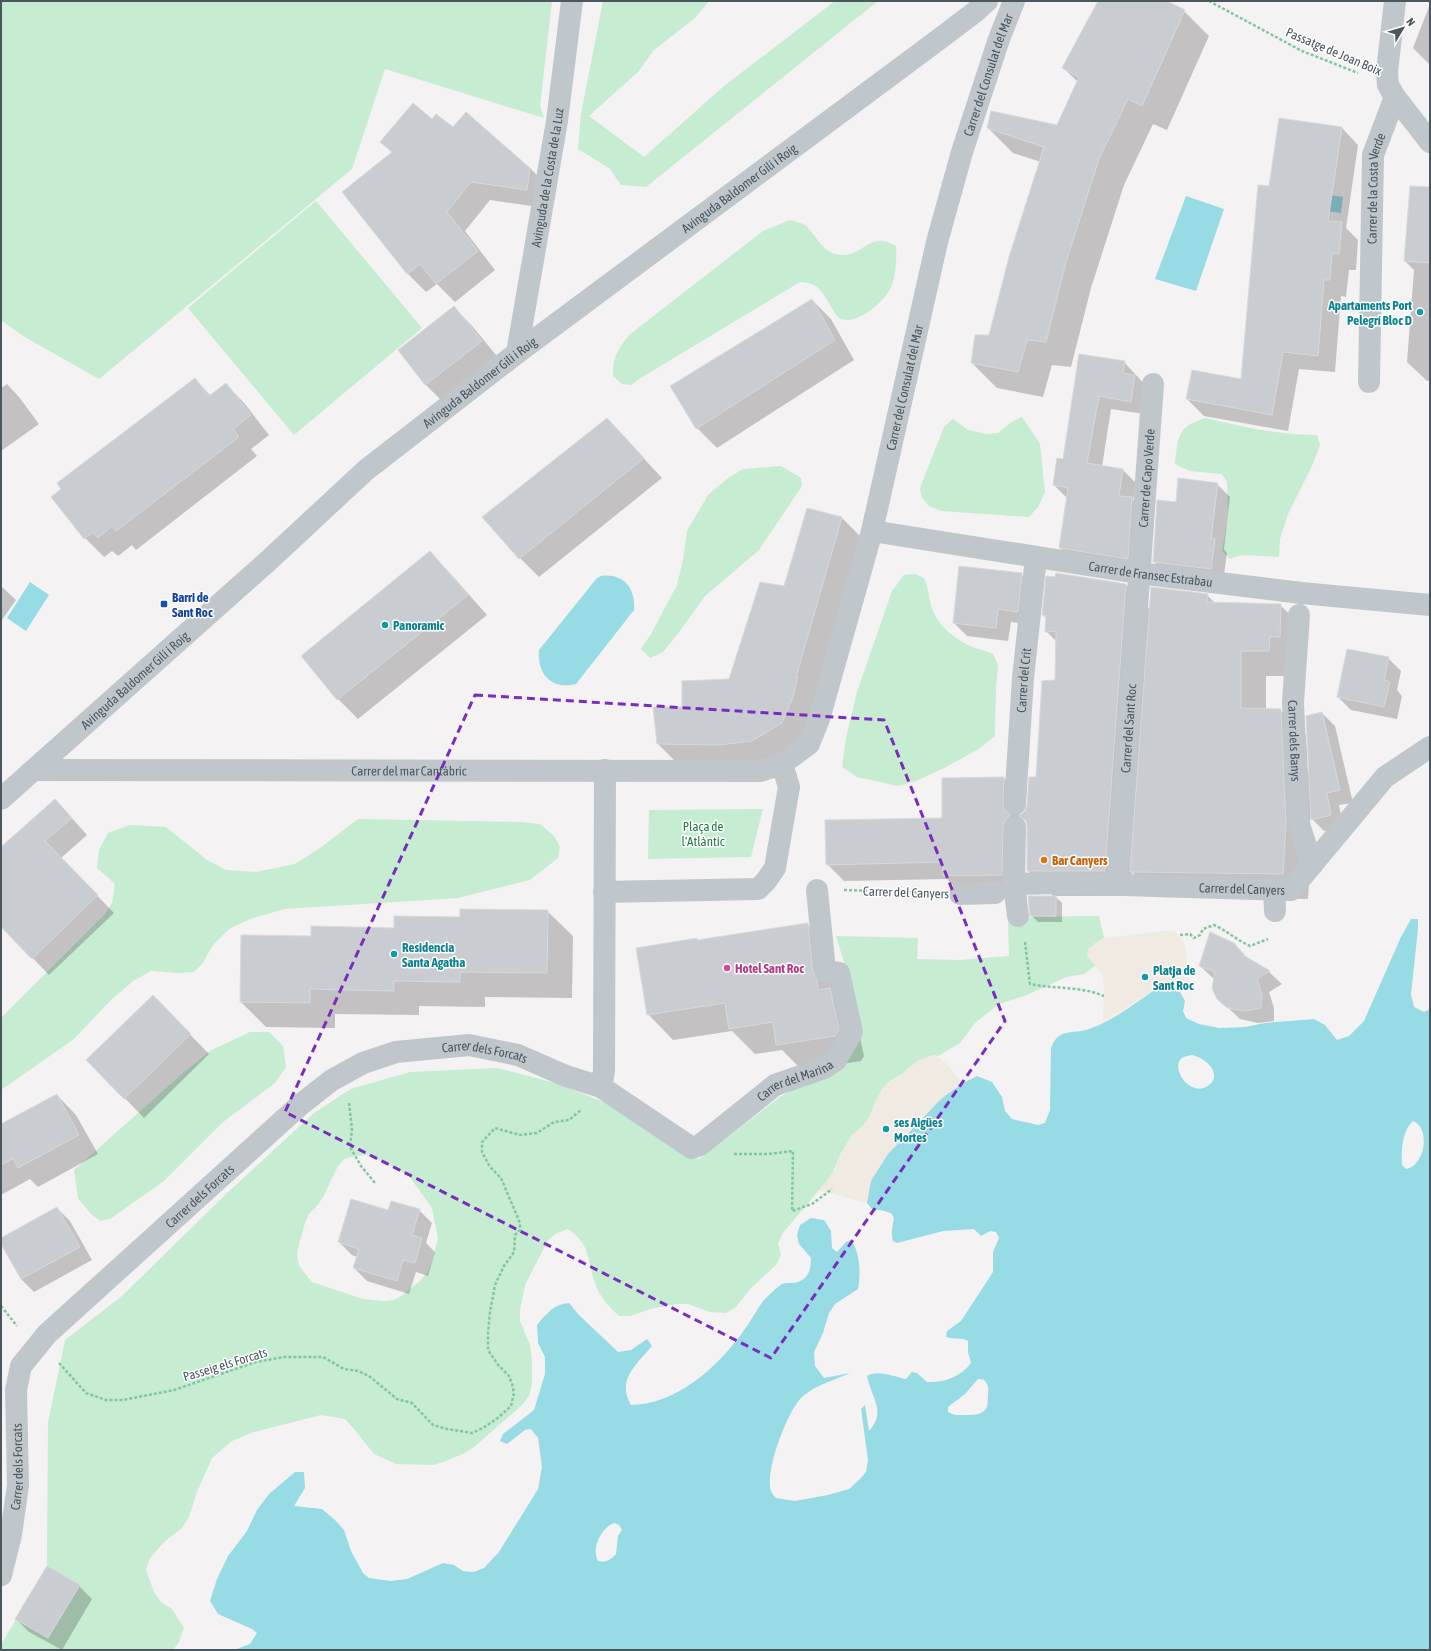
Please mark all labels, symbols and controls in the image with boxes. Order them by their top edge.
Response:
north arrow [1383,8,1423,48]
street label: Carrer del Consulat del Mar [961,11,1016,138]
text: N [1404,16,1418,28]
street label: Passatge de Joan Boix [1284,24,1385,79]
street label: Avinguda de la Costa de la Luz [528,107,567,249]
street label: Carrer de la Costa Verde [1364,131,1389,244]
street label: Avinguda Baldomer Gili i Roig [679,140,800,236]
place label: Apartaments Port Pelegrí Bloc D [1327,298,1412,328]
marker: Apartaments Port Pelegrí Bloc D [1415,307,1425,317]
street label: Carrer del Consulat del Mar [883,323,926,452]
street label: Avinguda Baldomer Gili i Roig [420,334,540,431]
street label: Carrer de Capo Verde [1136,428,1158,528]
street label: Carrer de Fransec Estrabau [1088,558,1213,590]
place label: Barri de Sant Roc [172,590,213,620]
marker: Barri de Sant Roc [159,599,169,609]
place label: Panoramic [393,618,445,633]
marker: Panoramic [380,620,390,630]
street label: Avinguda Baldomer Gili i Roig [78,628,192,732]
street label: Carrer del Crit [1014,647,1034,713]
street label: Carrer del Sant Roc [1118,683,1139,773]
street label: Carrer dels Banys [1285,700,1303,782]
street label: Carrer del mar Cantàbric [351,763,467,779]
park label: Plaça de l'Atlàntic [681,819,725,849]
place label: Bar Canyers [1052,853,1108,868]
marker: Bar Canyers [1039,855,1049,865]
street label: Carrer del Canyers [1199,880,1286,898]
street label: Carrer del Canyers [863,884,950,902]
place label: Residencia Santa Agatha [402,940,465,970]
marker: Residencia Santa Agatha [389,949,399,959]
place label: Hotel Sant Roc [735,961,804,976]
marker: Hotel Sant Roc [722,963,732,973]
place label: Platja de Sant Roc [1153,963,1196,993]
marker: Platja de Sant Roc [1140,972,1150,982]
street label: Carrer dels Forcats [441,1038,530,1066]
street label: Carrer del Marina [754,1057,836,1105]
place label: ses Aigües Mortes [894,1115,943,1145]
marker: ses Aigües Mortes [881,1124,891,1134]
street label: Carrer dels Forcats [162,1161,237,1231]
street label: Passeig els Forcats [181,1344,270,1384]
street label: Carrer dels Forcats [8,1423,26,1511]

